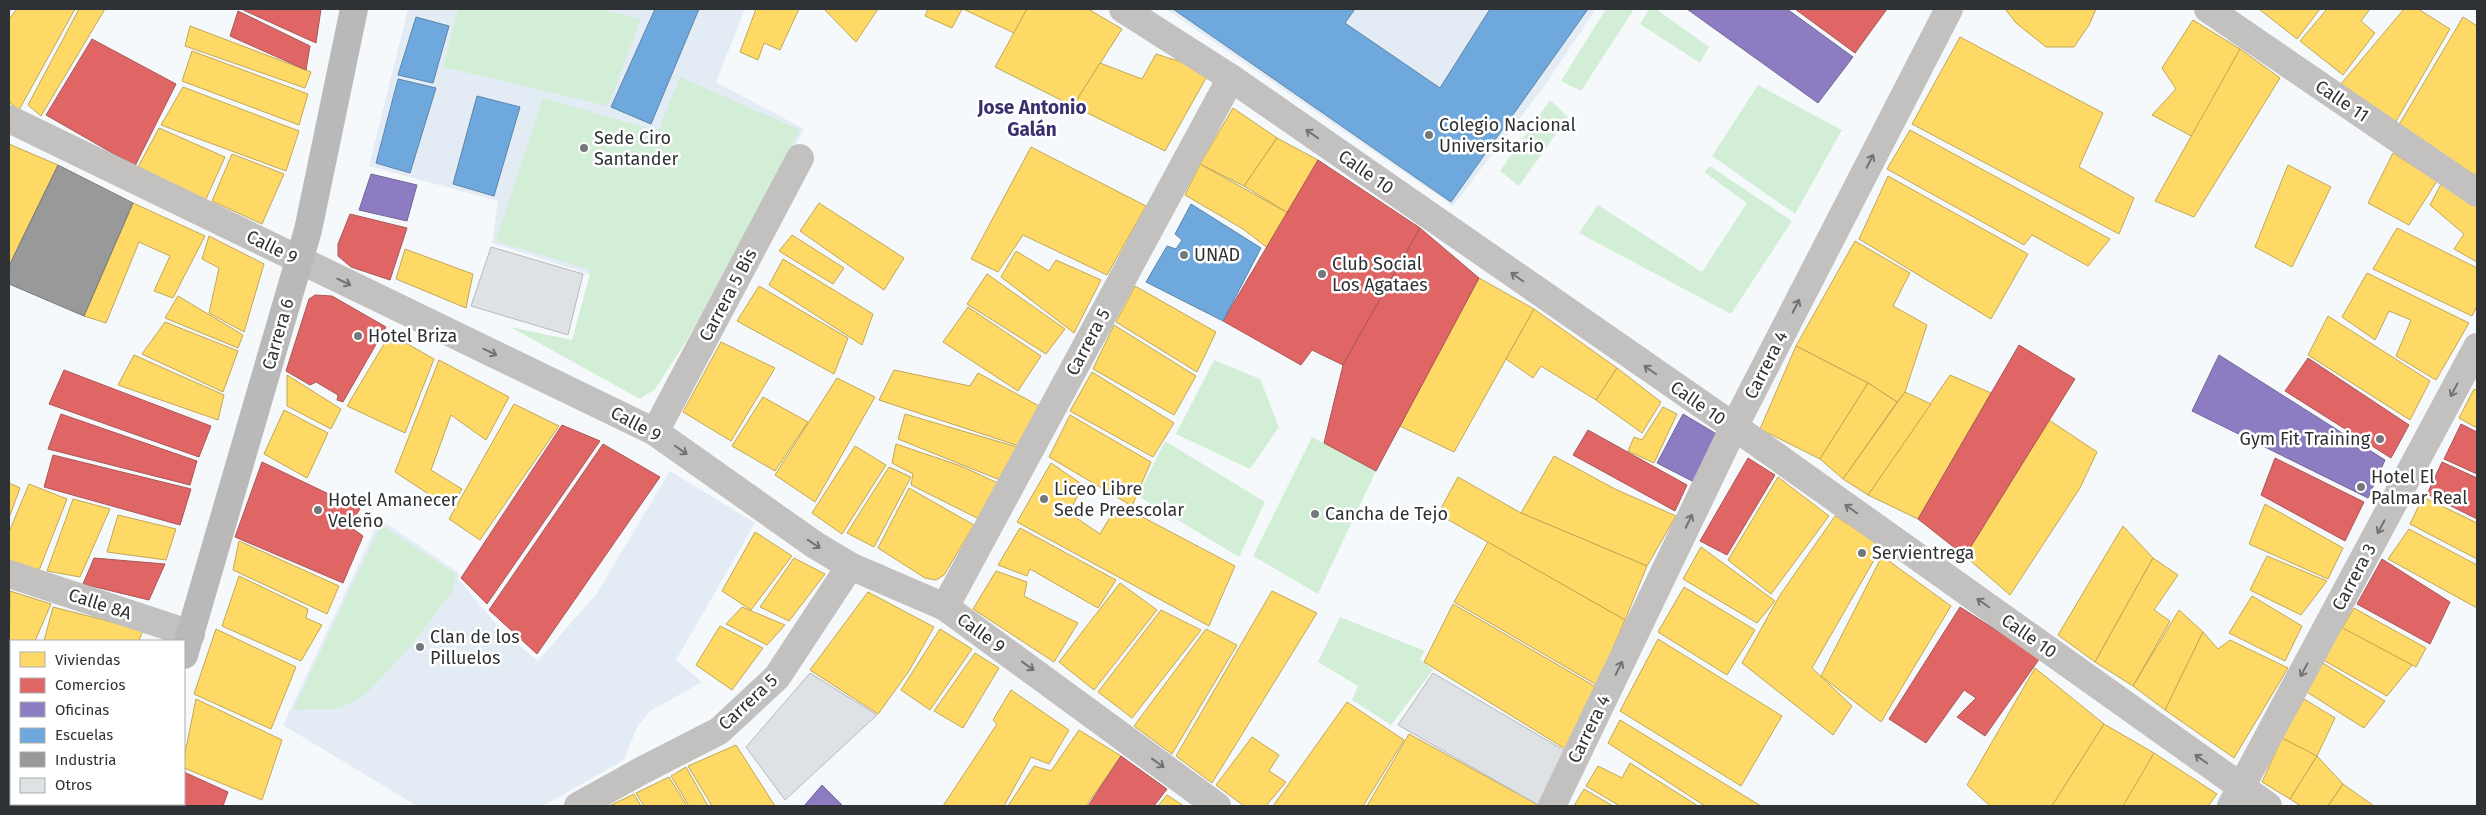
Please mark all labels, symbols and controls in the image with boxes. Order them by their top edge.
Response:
street label: Calle 11 [2311,75,2373,127]
district label: Jose Antonio Galán [977,96,1086,141]
place label: Colegio Nacional Universitario [1439,114,1576,157]
place label: Sede Ciro Santander [594,127,678,170]
one-way arrow [1305,129,1319,139]
marker: Colegio Nacional Universitario [1423,129,1435,141]
marker: Sede Ciro Santander [578,142,590,154]
street label: Calle 10 [1334,145,1398,199]
one-way arrow [1865,154,1875,169]
street label: Calle 9 [243,225,301,269]
place label: UNAD [1194,244,1240,266]
street label: Carrera 5 Bis [694,245,762,345]
marker: UNAD [1178,249,1190,261]
place label: Club Social Los Agataes [1332,253,1428,296]
marker: Club Social Los Agataes [1316,268,1328,280]
one-way arrow [1510,272,1524,282]
one-way arrow [336,277,351,287]
street label: Carrera 6 [257,296,299,372]
one-way arrow [1792,299,1801,314]
street label: Carrera 5 [1061,305,1115,379]
place label: Hotel Briza [368,325,457,347]
street label: Carrera 4 [1740,327,1793,403]
marker: Hotel Briza [352,330,364,342]
one-way arrow [482,348,497,357]
one-way arrow [1644,365,1658,375]
street label: Calle 10 [1666,376,1730,430]
one-way arrow [2449,382,2458,397]
street label: Calle 9 [607,402,665,446]
place label: Gym Fit Training [2240,428,2371,450]
marker: Gym Fit Training [2374,433,2386,445]
one-way arrow [674,445,688,455]
place label: Hotel El Palmar Real [2371,466,2467,509]
place label: Liceo Libre Sede Preescolar [1054,478,1184,521]
marker: Hotel El Palmar Real [2355,481,2367,493]
place label: Hotel Amanecer Veleño [328,489,458,532]
marker: Liceo Libre Sede Preescolar [1038,493,1050,505]
place label: Cancha de Tejo [1325,503,1448,525]
marker: Hotel Amanecer Veleño [312,504,324,516]
one-way arrow [1844,504,1858,514]
marker: Cancha de Tejo [1309,508,1321,520]
one-way arrow [1685,514,1694,529]
one-way arrow [2376,519,2385,534]
one-way arrow [806,539,820,549]
street label: Carrera 3 [2327,540,2381,614]
place label: Servientrega [1872,542,1974,564]
marker: Servientrega [1856,547,1868,559]
street label: Calle 8A [66,584,135,625]
one-way arrow [1976,598,1990,608]
street label: Calle 9 [953,608,1009,658]
street label: Calle 10 [1997,609,2061,663]
place label: Clan de los Pilluelos [430,626,520,669]
legend [10,640,185,805]
marker: Clan de los Pilluelos [414,641,426,653]
text: Viviendas [55,651,120,669]
one-way arrow [1614,660,1624,675]
one-way arrow [1021,661,1035,671]
one-way arrow [2299,662,2308,677]
street label: Carrera 5 [714,669,782,735]
text: Comercios [55,676,125,694]
street label: Carrera 4 [1563,691,1615,767]
text: Oficinas [55,701,109,719]
text: Escuelas [55,726,113,744]
text: Industria [55,751,117,769]
one-way arrow [2195,753,2208,764]
one-way arrow [1151,758,1165,768]
text: Otros [55,776,92,794]

